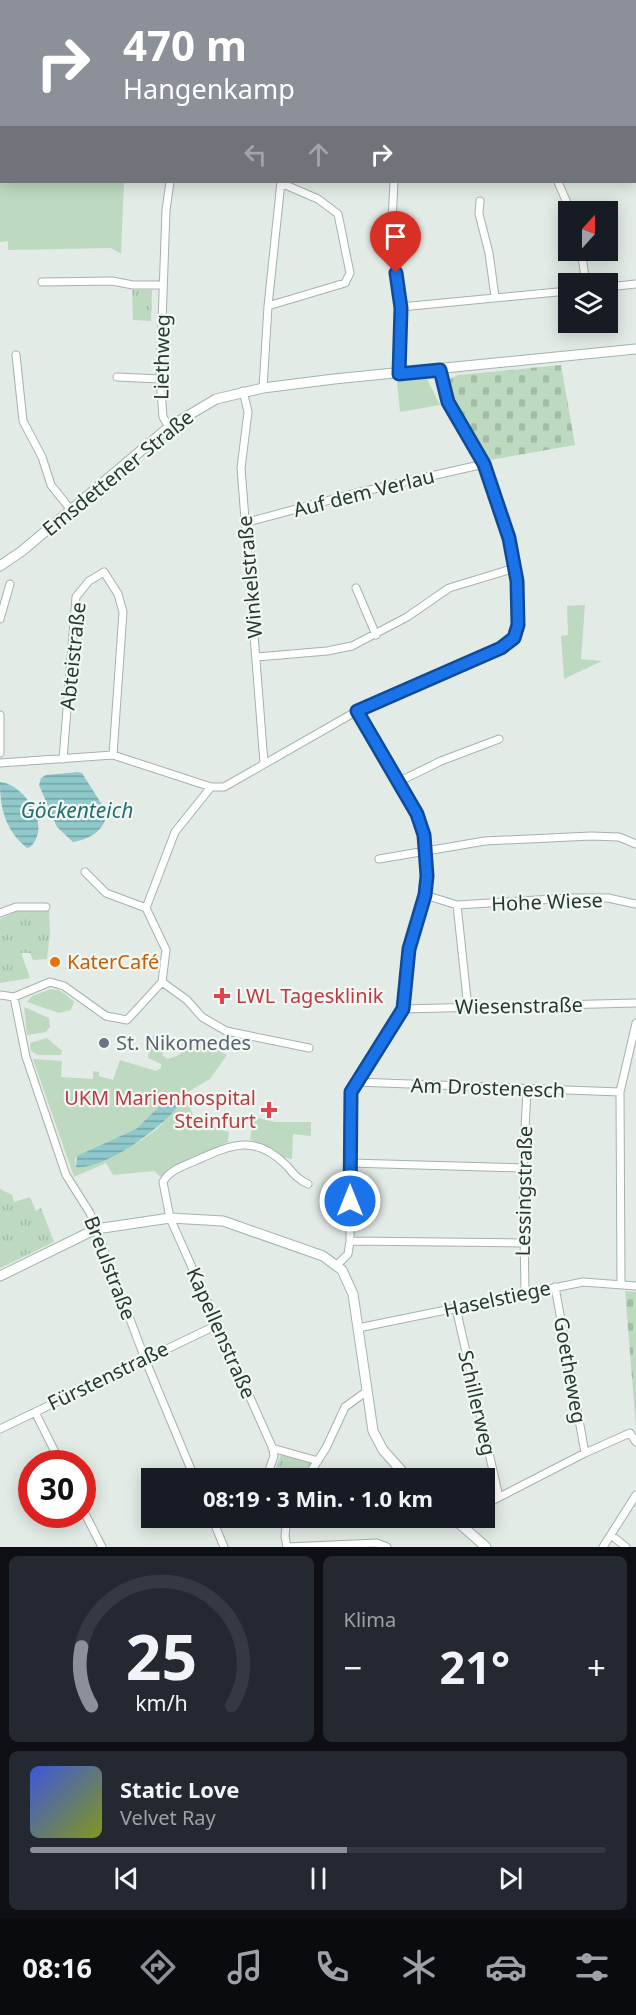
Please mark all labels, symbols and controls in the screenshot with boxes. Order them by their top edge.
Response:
text: 470 m [123,16,247,73]
icon: right [24,24,102,102]
text: Hangenkamp [123,70,295,107]
icon: left [239,138,272,171]
icon: ahead [302,138,335,171]
icon: right [365,138,398,171]
north arrow [558,201,618,261]
map controls [558,201,618,333]
pin [370,211,421,273]
icon: arrive [379,220,412,253]
button: layers [558,273,618,333]
street label: Liethweg [147,314,176,400]
street label: Emsdettener Straße [37,403,199,542]
street label: Auf dem Verlau [290,462,437,523]
street label: Winkelstraße [231,515,268,640]
street label: Abteistraße [53,601,92,711]
water label: Göckenteich [21,796,133,824]
street label: Hohe Wiese [491,886,603,917]
place label: KaterCafé [67,948,159,975]
marker: KaterCafé [48,955,62,969]
place label: LWL Tagesklinik [236,982,384,1009]
marker: LWL Tagesklinik [213,987,231,1005]
street label: Wiesenstraße [455,991,583,1020]
place label: St. Nikomedes [116,1029,251,1056]
marker: St. Nikomedes [97,1036,111,1050]
street label: Am Drostenesch [410,1071,566,1104]
place label: UKM Marienhospital Steinfurt [64,1084,256,1134]
marker: UKM Marienhospital Steinfurt [260,1101,278,1119]
street label: Lessingstraße [509,1125,538,1256]
position arrow [318,1169,382,1233]
street label: Breulstraße [78,1212,143,1324]
street label: Kapellenstraße [180,1263,262,1403]
street label: Haselstiege [441,1274,553,1323]
street label: Goetheweg [548,1315,593,1425]
street label: Fürstenstraße [43,1335,173,1416]
street label: Schillerweg [452,1348,503,1458]
speed limit sign: 30 [18,1450,96,1528]
text: 08:19 · 3 Min. · 1.0 km [203,1483,433,1513]
text: Klima [344,1606,396,1633]
text: 25 [126,1613,197,1698]
text: 21° [439,1636,510,1697]
text: − [344,1645,362,1690]
text: + [587,1645,606,1690]
text: km/h [135,1688,188,1717]
text: Static Love [120,1774,239,1804]
text: Velvet Ray [120,1804,216,1831]
icon: previous [110,1862,143,1895]
icon: pause [302,1862,335,1895]
icon: next [494,1862,527,1895]
icon: directions [137,1946,179,1988]
icon: music [224,1946,266,1988]
icon: phone [311,1946,353,1988]
icon: climate [398,1946,440,1988]
icon: car [485,1946,527,1988]
icon: filters [571,1946,613,1988]
text: 08:16 [22,1949,92,1986]

